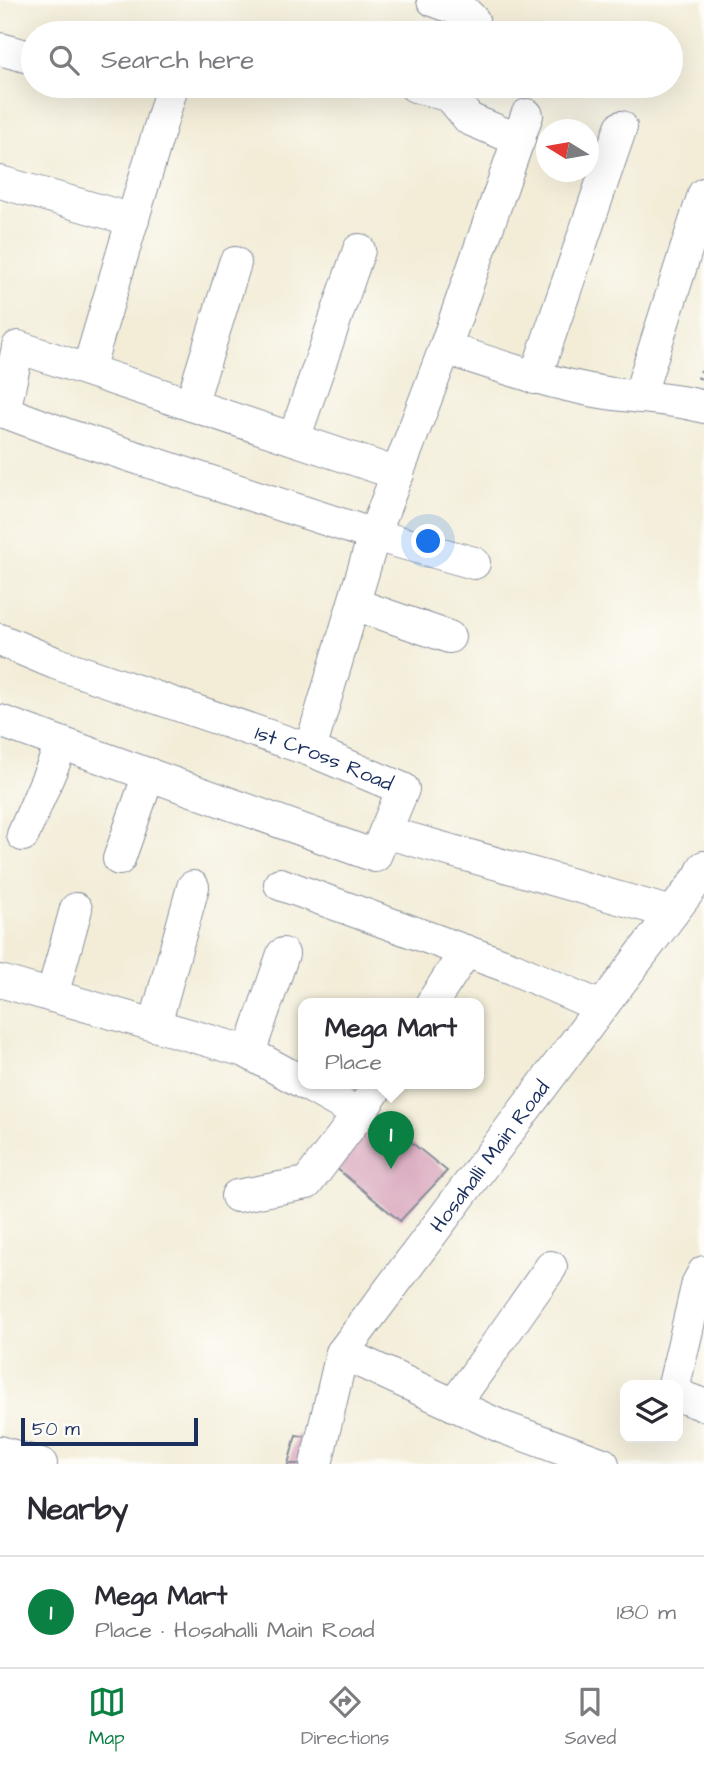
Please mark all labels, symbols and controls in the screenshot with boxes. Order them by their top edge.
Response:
search box [21,21,683,98]
icon: search [45,41,83,79]
text: Search here [101,42,254,78]
north arrow [536,119,599,182]
your location [411,524,445,558]
street label: 1st Cross Road [251,718,398,798]
popup [298,998,484,1089]
text: Mega Mart [325,1010,457,1046]
text: Place [325,1046,382,1078]
street label: Hosahalli Main Road [423,1074,556,1238]
pin: 1 [368,1111,414,1169]
map controls [620,1380,683,1443]
button: layers [620,1380,683,1443]
scale bar [21,1415,198,1447]
text: 50 m [32,1416,80,1443]
text: Nearby [28,1489,128,1531]
text: Mega Mart [95,1578,227,1614]
text: 1 [50,1596,52,1628]
text: 180 m [617,1596,676,1628]
text: Place · Hosahalli Main Road [95,1614,375,1646]
tab: Map [88,1683,126,1752]
tab: Directions [301,1683,389,1752]
tab: Saved [565,1683,616,1752]

